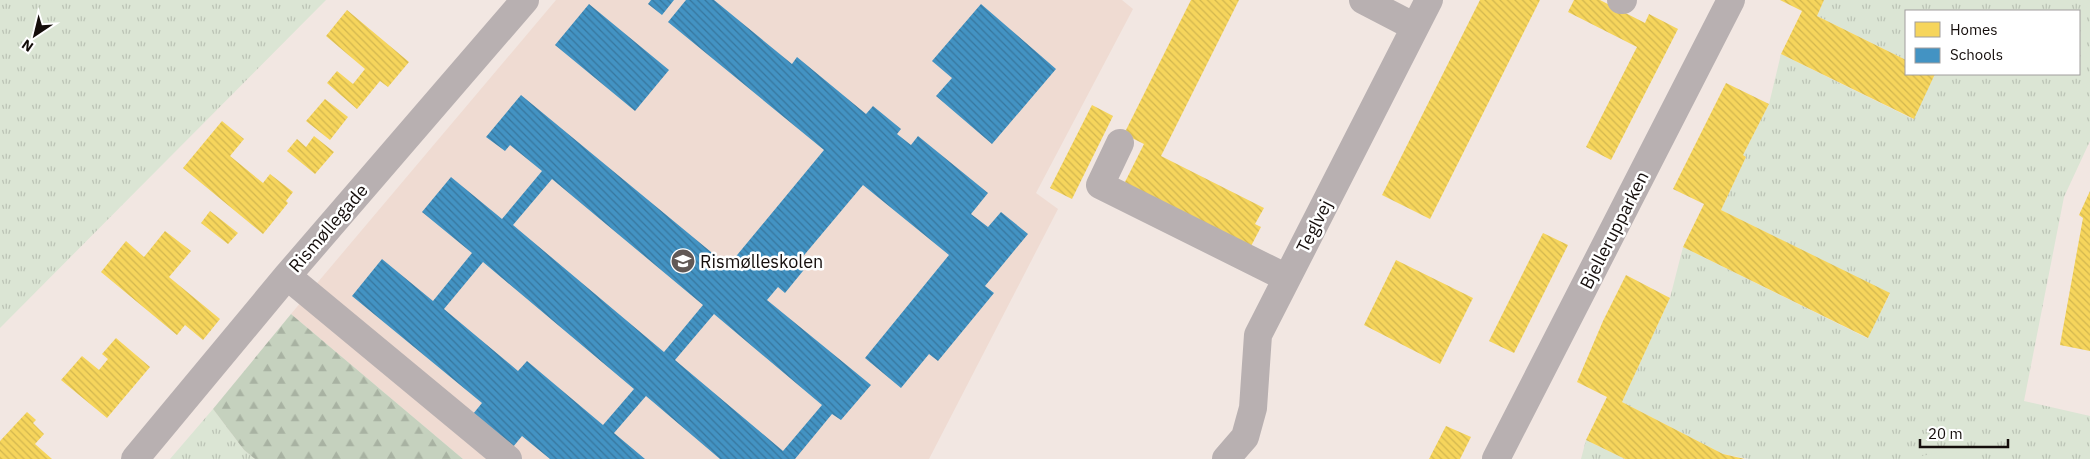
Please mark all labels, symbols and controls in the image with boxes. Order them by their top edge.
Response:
north arrow [10,10,60,60]
legend [1905,10,2080,75]
text: Homes [1950,20,1998,39]
text: N [18,35,37,56]
text: Schools [1950,45,2003,64]
street label: Bjellerupparken [1574,167,1654,293]
street label: Rismøllegade [283,179,373,277]
street label: Teglvej [1291,196,1337,256]
school or university icon: Rismølleskolen [670,248,696,274]
place label: Rismølleskolen [700,250,823,273]
scale bar [1920,416,2008,448]
text: 20 m [1928,424,1963,443]

